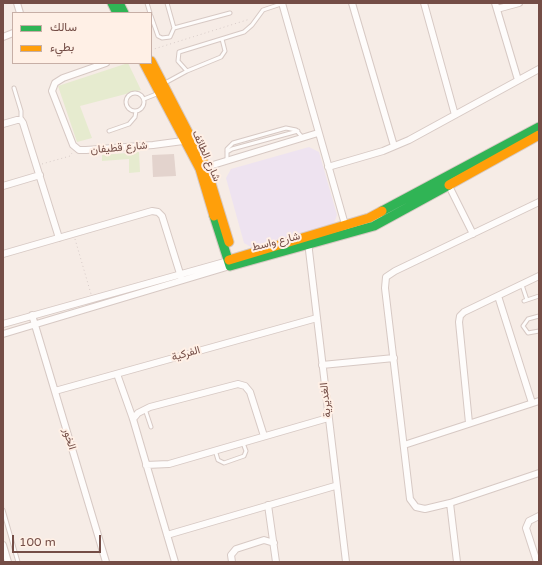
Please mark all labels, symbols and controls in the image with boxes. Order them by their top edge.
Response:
legend [12,12,152,64]
text: سالك [50,20,77,34]
text: بطيء [50,40,74,54]
street label: شارع الطائف [189,128,223,184]
street label: شارع قطيفان [90,139,148,157]
street label: شارع واسط [250,230,302,254]
street label: الفركية [170,344,202,364]
street label: الغديرية [318,382,334,418]
street label: الخور [59,427,79,451]
scale bar [14,527,103,553]
text: 100 m [19,535,56,549]

